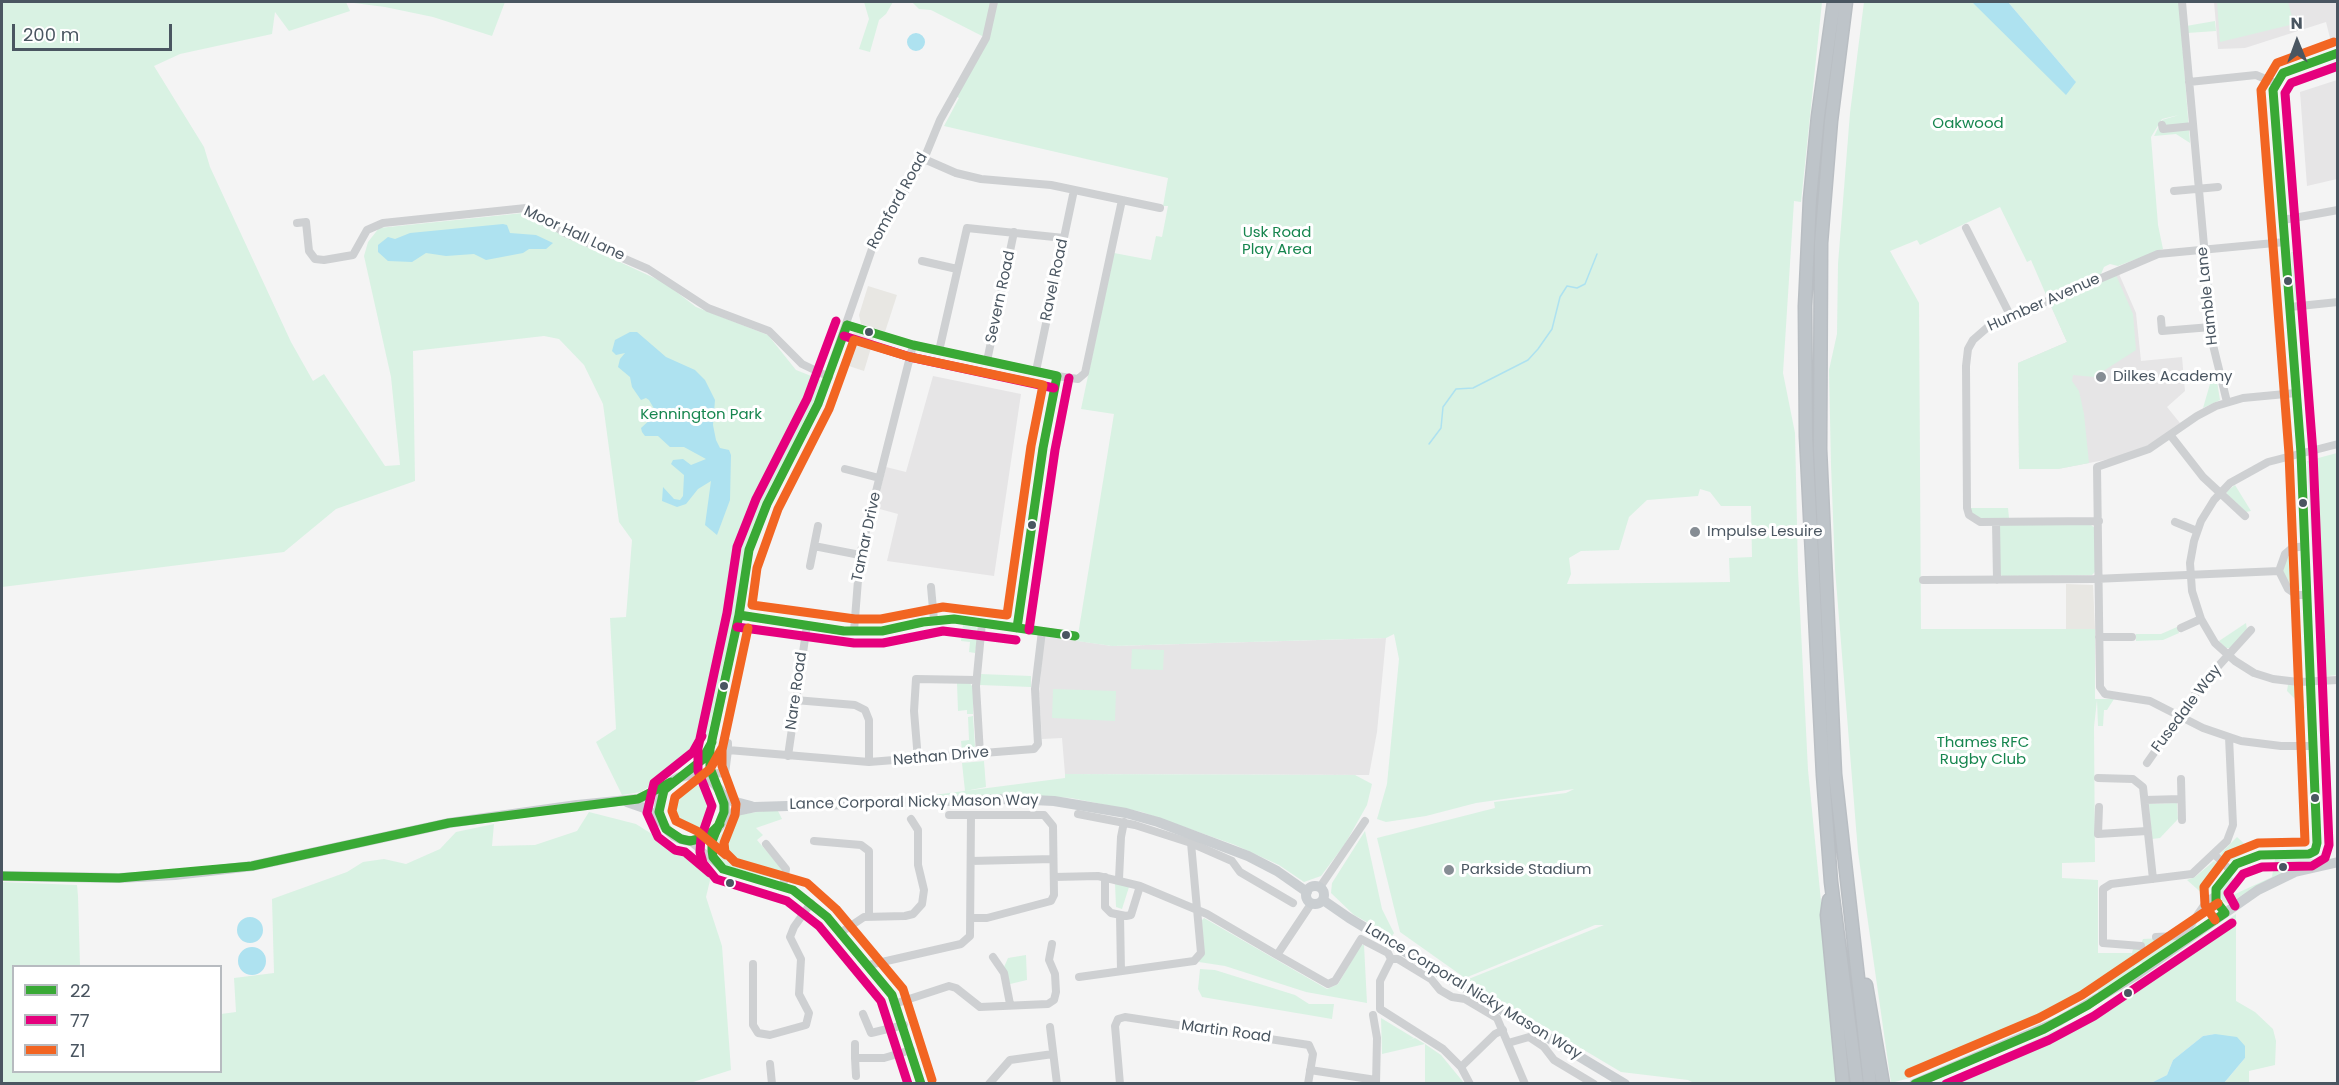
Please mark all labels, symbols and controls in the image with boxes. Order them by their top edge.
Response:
scale bar [15,12,176,50]
north arrow [2267,12,2327,72]
text: N [2290,12,2303,35]
text: 200 m [23,22,79,47]
park label: Oakwood [1932,115,2004,133]
street label: Romford Road [864,150,932,252]
street label: Moor Hall Lane [521,203,627,265]
park label: Usk Road Play Area [1242,224,1312,259]
street label: Ravel Road [1037,237,1073,323]
street label: Hamble Lane [2194,246,2222,346]
street label: Severn Road [982,249,1020,345]
street label: Humber Avenue [1985,270,2103,336]
unlabelled marker [2282,275,2294,287]
unlabelled marker [863,326,875,338]
place label: Dilkes Academy [2113,368,2233,386]
marker: Dilkes Academy [2094,370,2108,384]
park label: Kennington Park [640,406,762,424]
street label: Tamar Drive [849,491,885,583]
unlabelled marker [2297,497,2309,509]
unlabelled marker [1026,519,1038,531]
place label: Impulse Lesuire [1707,523,1822,541]
marker: Impulse Lesuire [1688,525,1702,539]
unlabelled marker [1060,629,1072,641]
street label: Nare Road [783,651,811,731]
street label: Fusedale Way [2148,662,2226,756]
unlabelled marker [718,680,730,692]
park label: Thames RFC Rugby Club [1937,734,2029,769]
street label: Nethan Drive [892,744,990,770]
street label: Lance Corporal Nicky Mason Way [789,792,1039,814]
unlabelled marker [2309,792,2321,804]
place label: Parkside Stadium [1461,861,1591,879]
unlabelled marker [2277,861,2289,873]
marker: Parkside Stadium [1442,863,1456,877]
unlabelled marker [724,877,736,889]
street label: Lance Corporal Nicky Mason Way [1361,920,1585,1064]
legend [12,965,222,1073]
text: 22 [70,978,91,1003]
unlabelled marker [2122,987,2134,999]
text: 77 [70,1008,90,1033]
street label: Martin Road [1180,1017,1272,1047]
text: Z1 [70,1038,86,1063]

